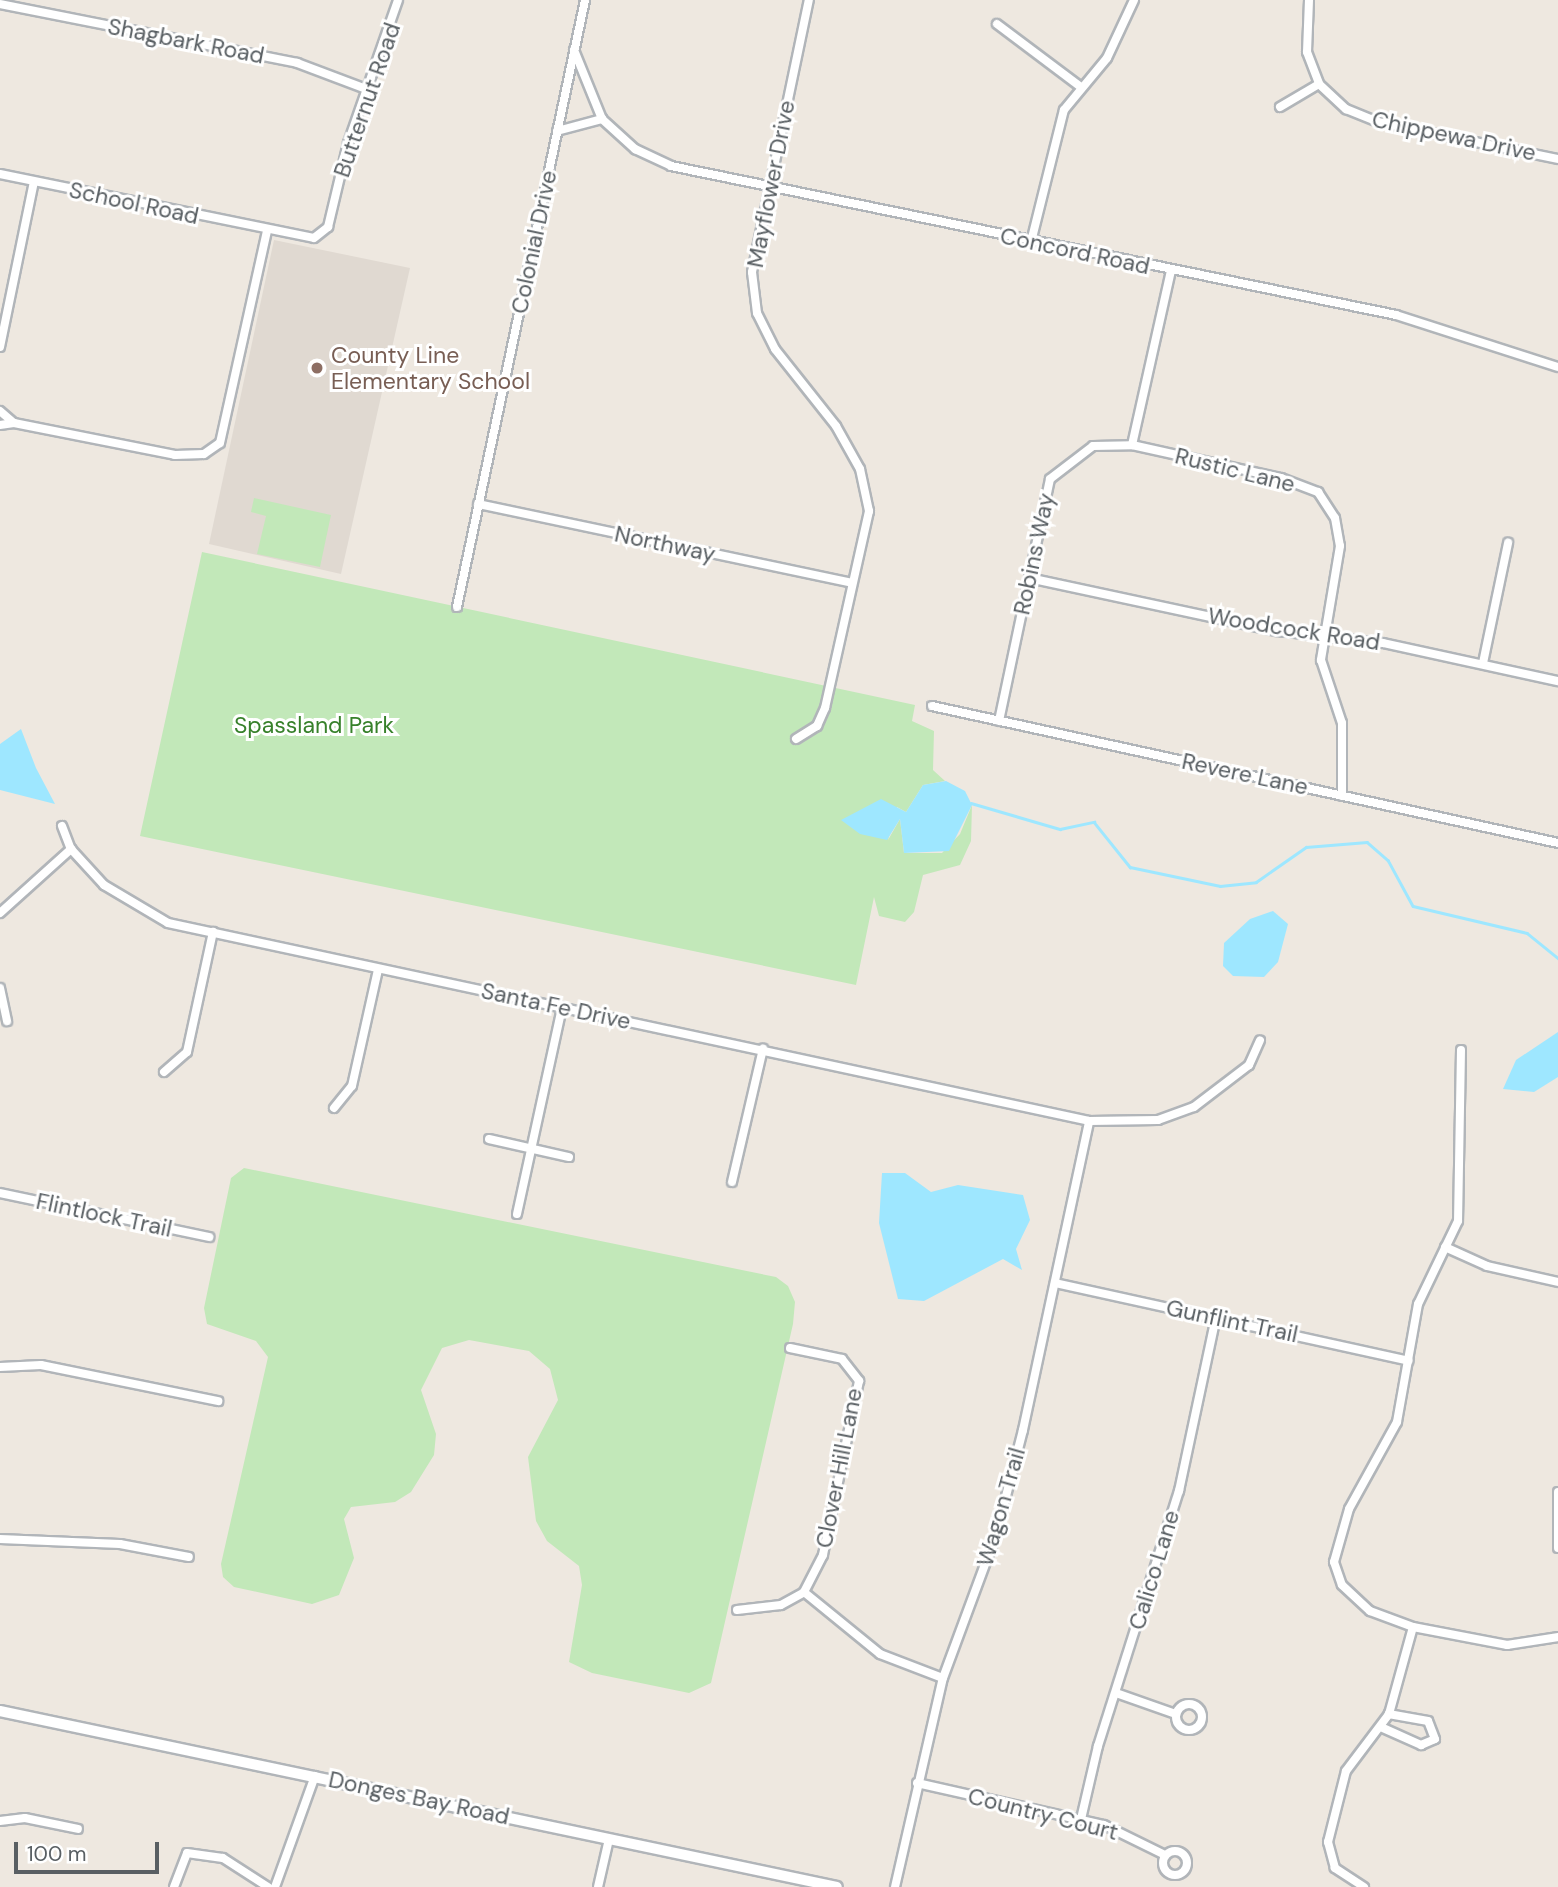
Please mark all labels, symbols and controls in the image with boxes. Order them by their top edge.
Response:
street label: Shagbark Road [106,12,266,70]
street label: Butternut Road [328,19,406,181]
street label: Mayflower Drive [741,98,801,270]
street label: Chippewa Drive [1370,105,1538,167]
street label: Colonial Drive [505,168,563,316]
street label: School Road [67,176,201,230]
street label: Concord Road [998,222,1152,280]
place label: County Line Elementary School [331,341,530,395]
marker: County Line Elementary School [309,360,325,376]
street label: Rustic Lane [1172,442,1298,498]
street label: Robins Way [1008,491,1060,617]
street label: Northway [612,520,718,568]
street label: Woodcock Road [1206,602,1382,656]
park label: Spassland Park [234,711,394,739]
street label: Revere Lane [1179,747,1311,801]
street label: Santa Fe Drive [479,977,633,1035]
street label: Flintlock Trail [34,1187,174,1243]
street label: Gunflint Trail [1164,1294,1300,1348]
street label: Clover Hill Lane [810,1386,868,1550]
street label: Wagon Trail [971,1444,1031,1570]
street label: Calico Lane [1123,1507,1185,1633]
street label: Donges Bay Road [326,1765,512,1831]
street label: Country Court [965,1782,1121,1846]
scale bar [18,1828,163,1872]
text: 100 m [27,1840,87,1868]

